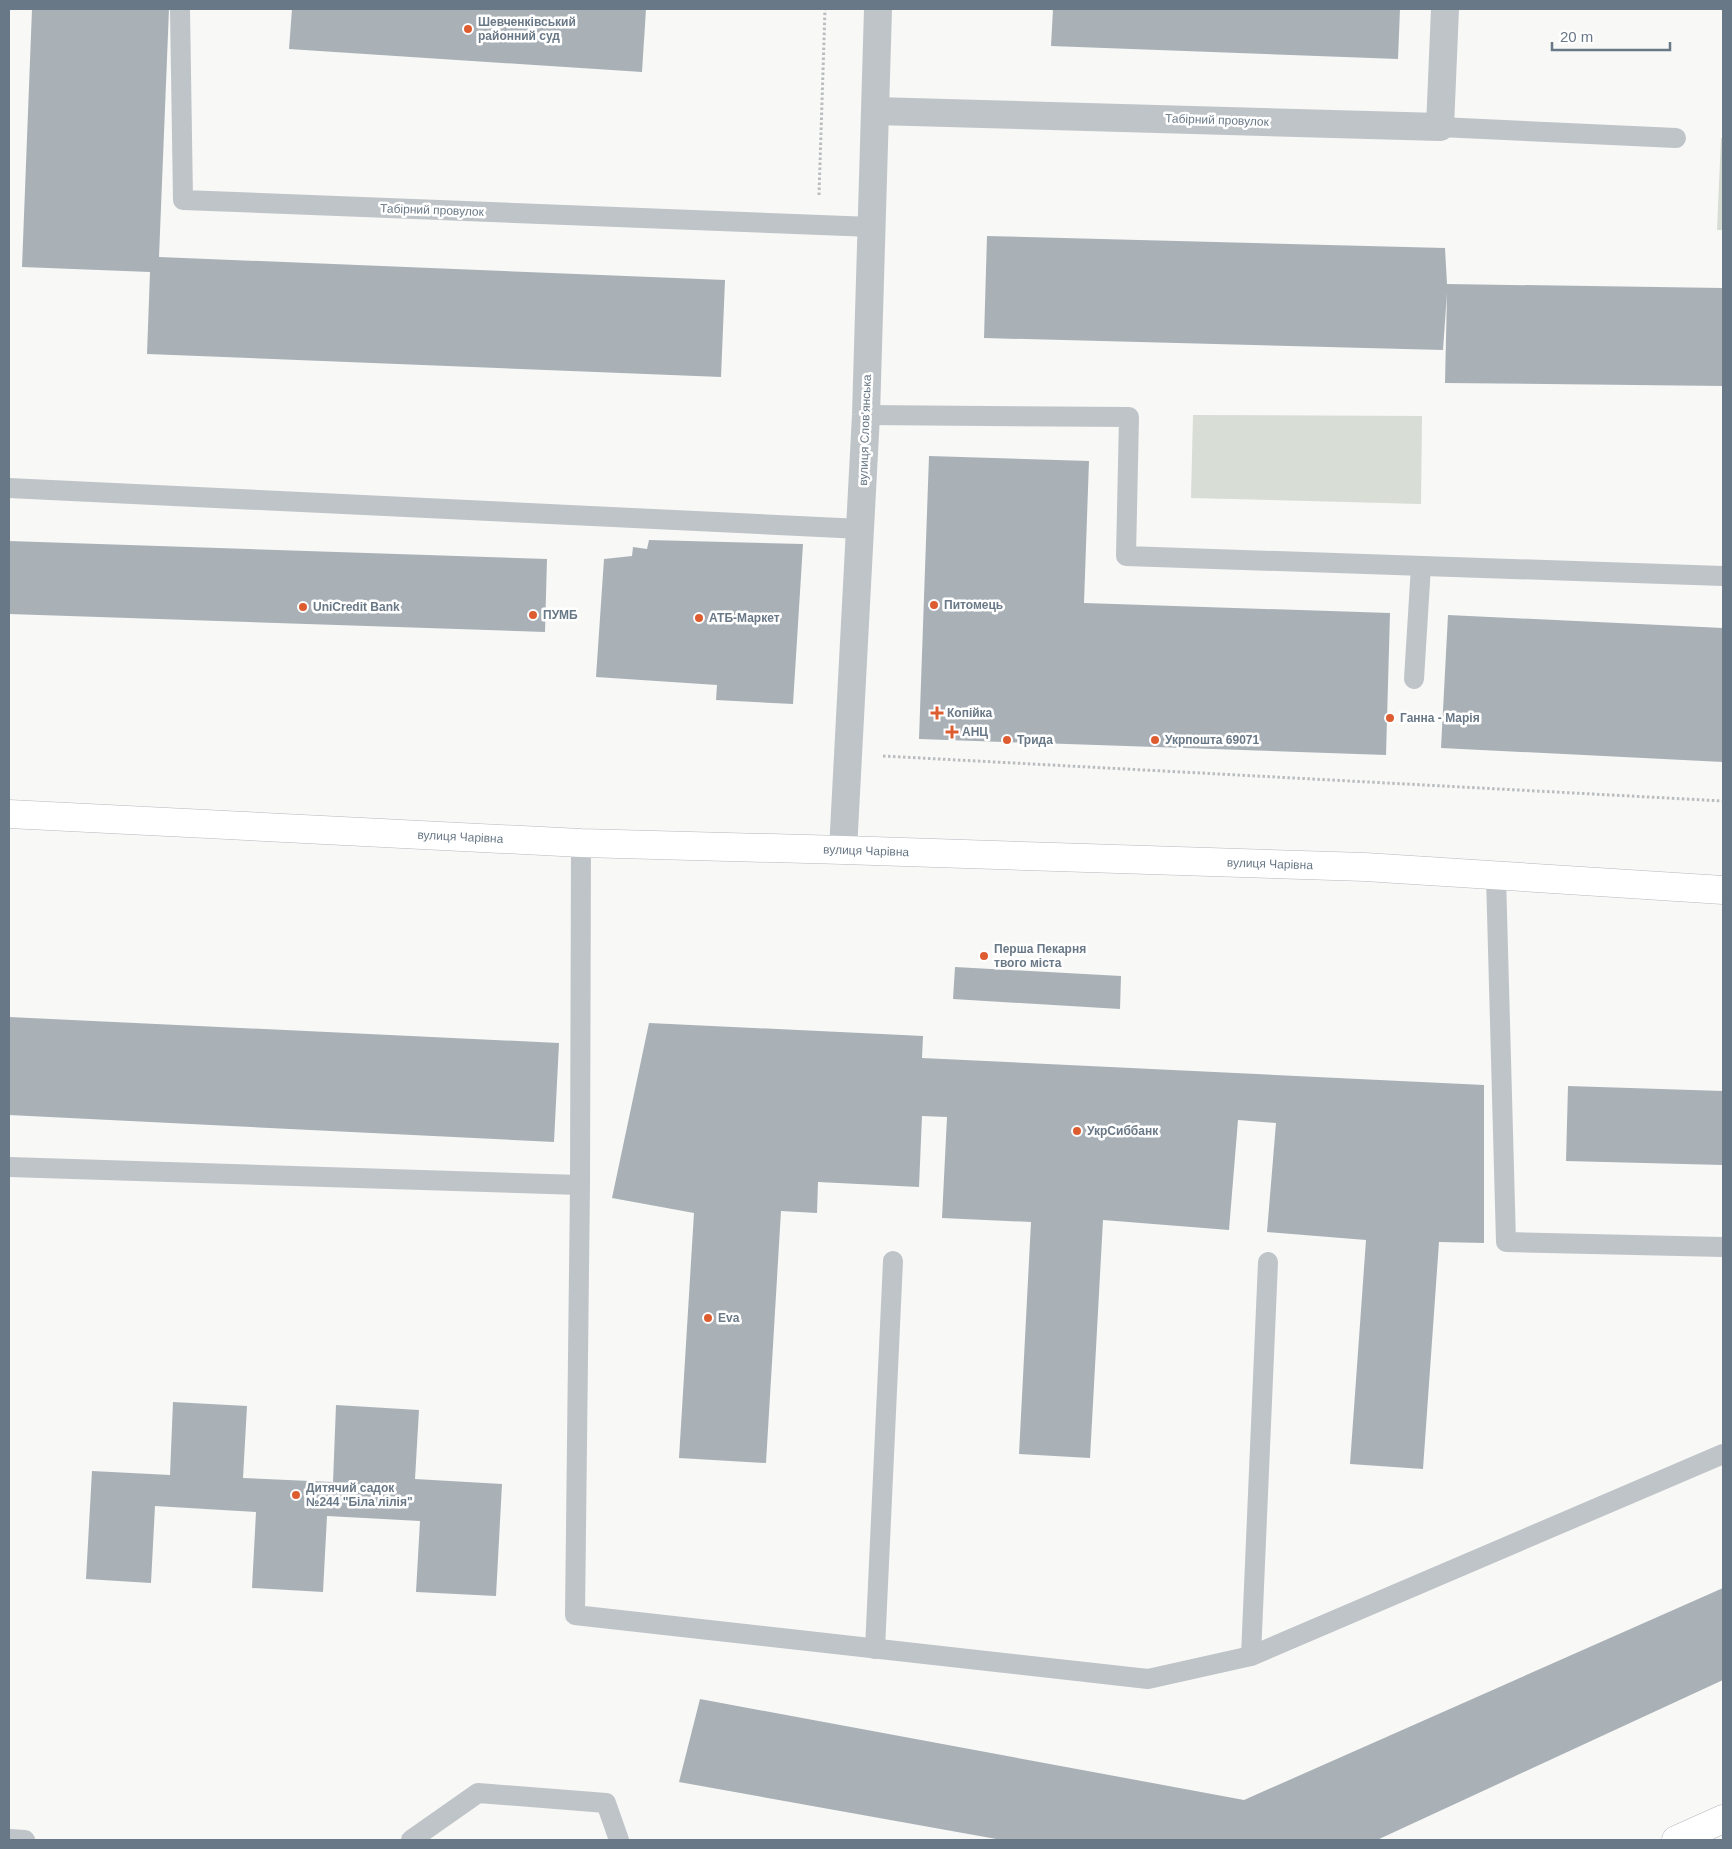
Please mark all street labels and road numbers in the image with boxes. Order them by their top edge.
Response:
street label: Табірний провулок [1165,111,1270,129]
street label: Табірний провулок [380,201,485,219]
street label: вулиця Слов’янська [856,374,874,486]
street label: вулиця Чарівна [417,828,504,846]
street label: вулиця Чарівна [823,842,910,859]
street label: вулиця Чарівна [1227,856,1313,872]

